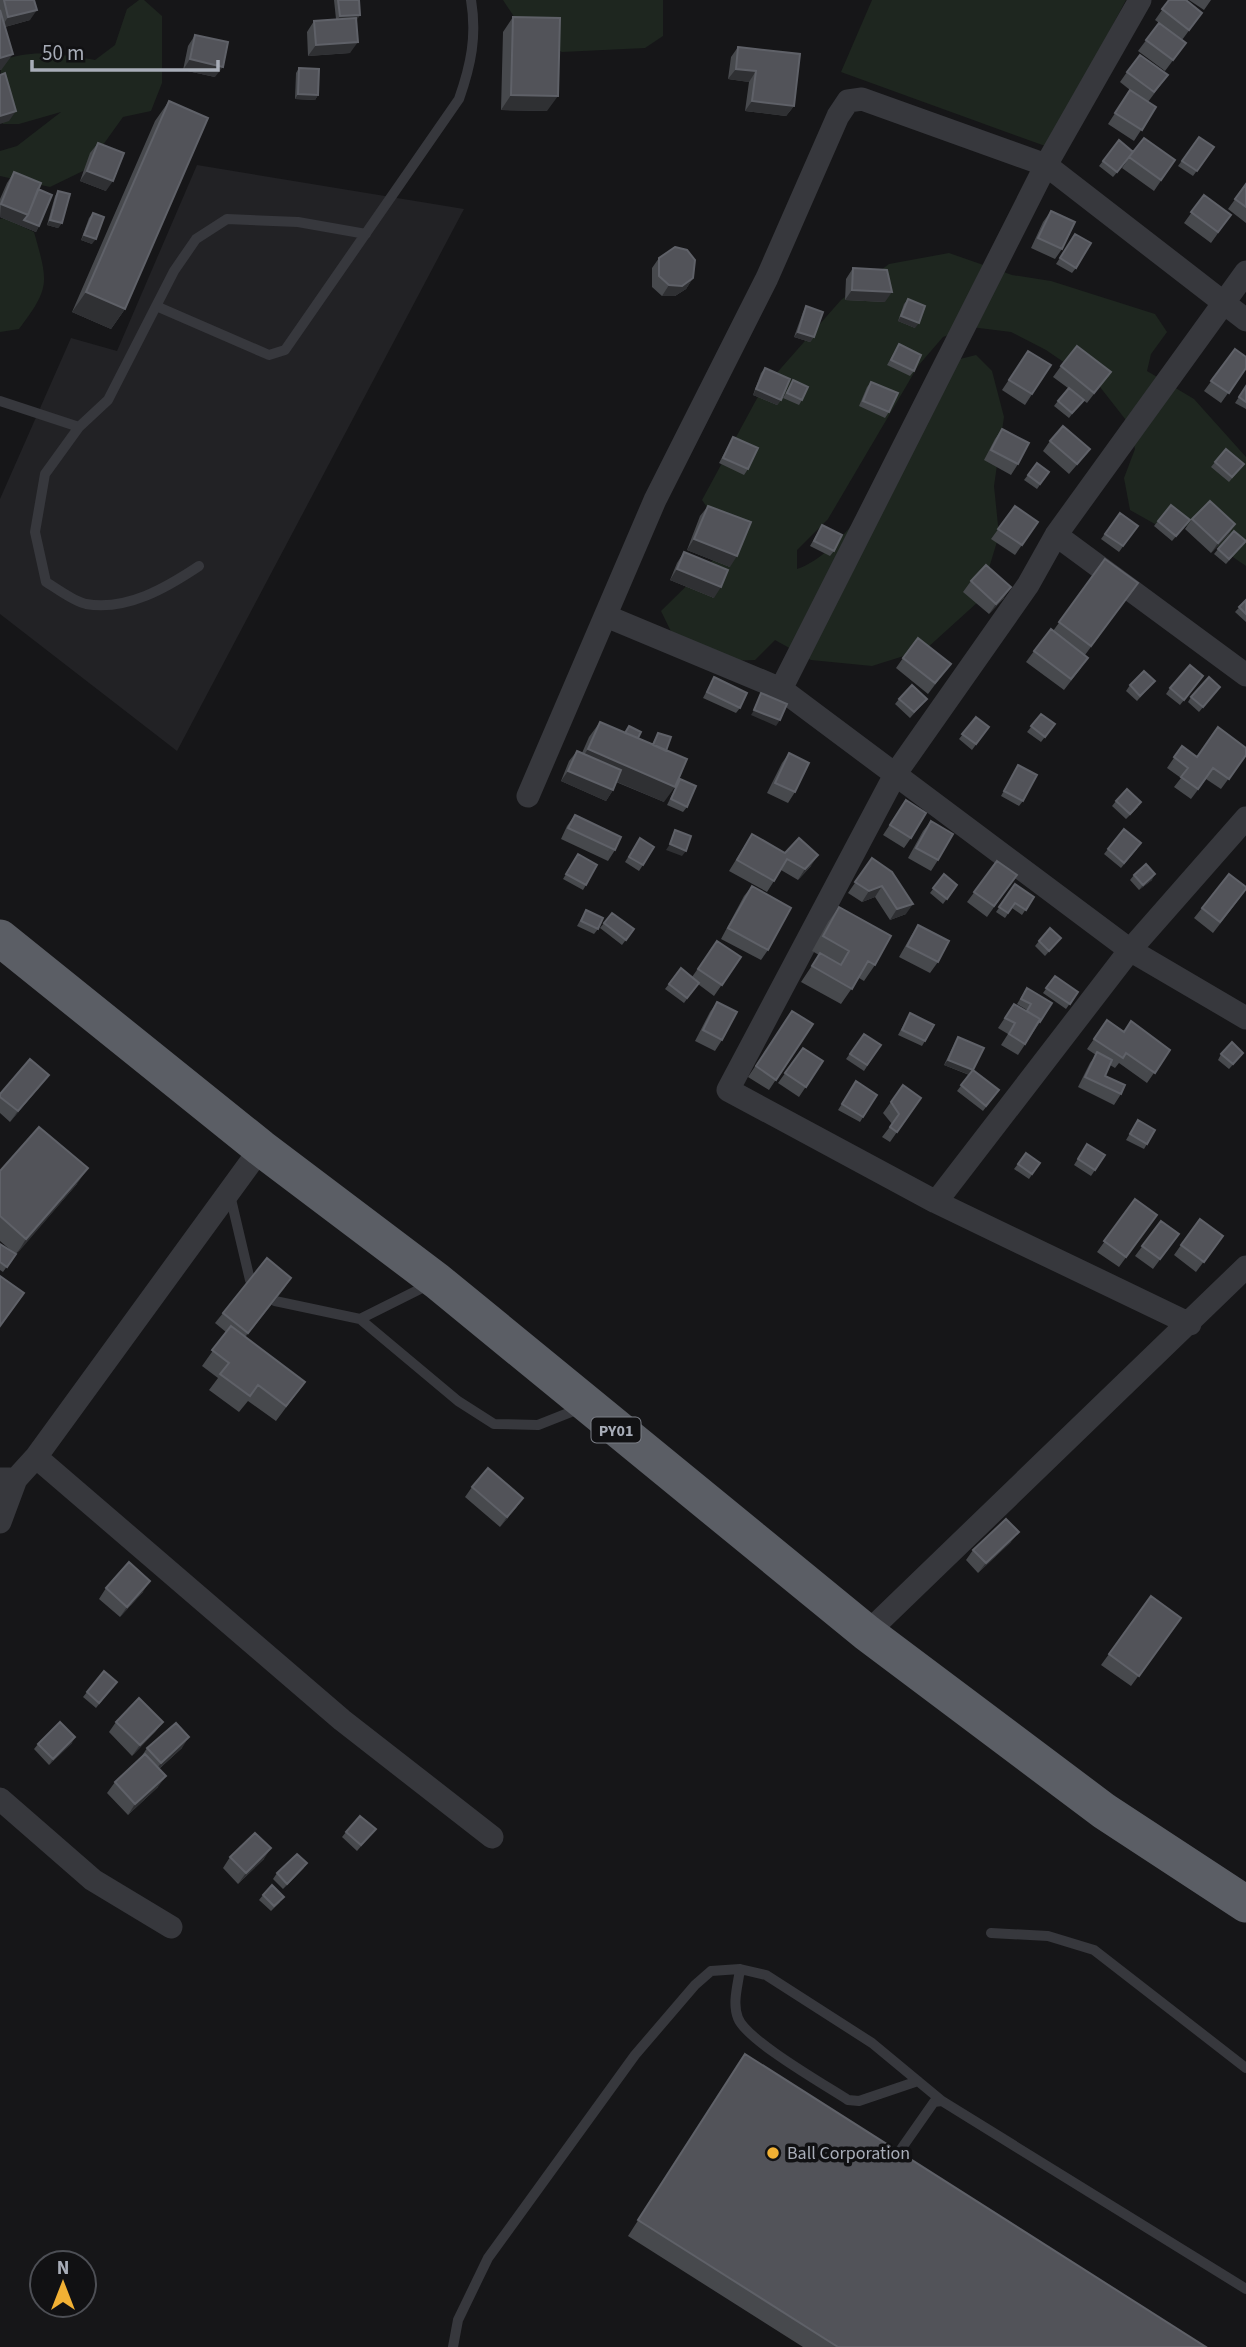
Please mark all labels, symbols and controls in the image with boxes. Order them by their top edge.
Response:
scale bar [32,28,217,72]
text: 50 m [42,38,84,68]
road number: PY01 [592,1418,640,1442]
place label: Ball Corporation [787,2141,910,2166]
marker: Ball Corporation [765,2145,781,2161]
north arrow [28,2249,98,2319]
text: N [57,2255,69,2282]

